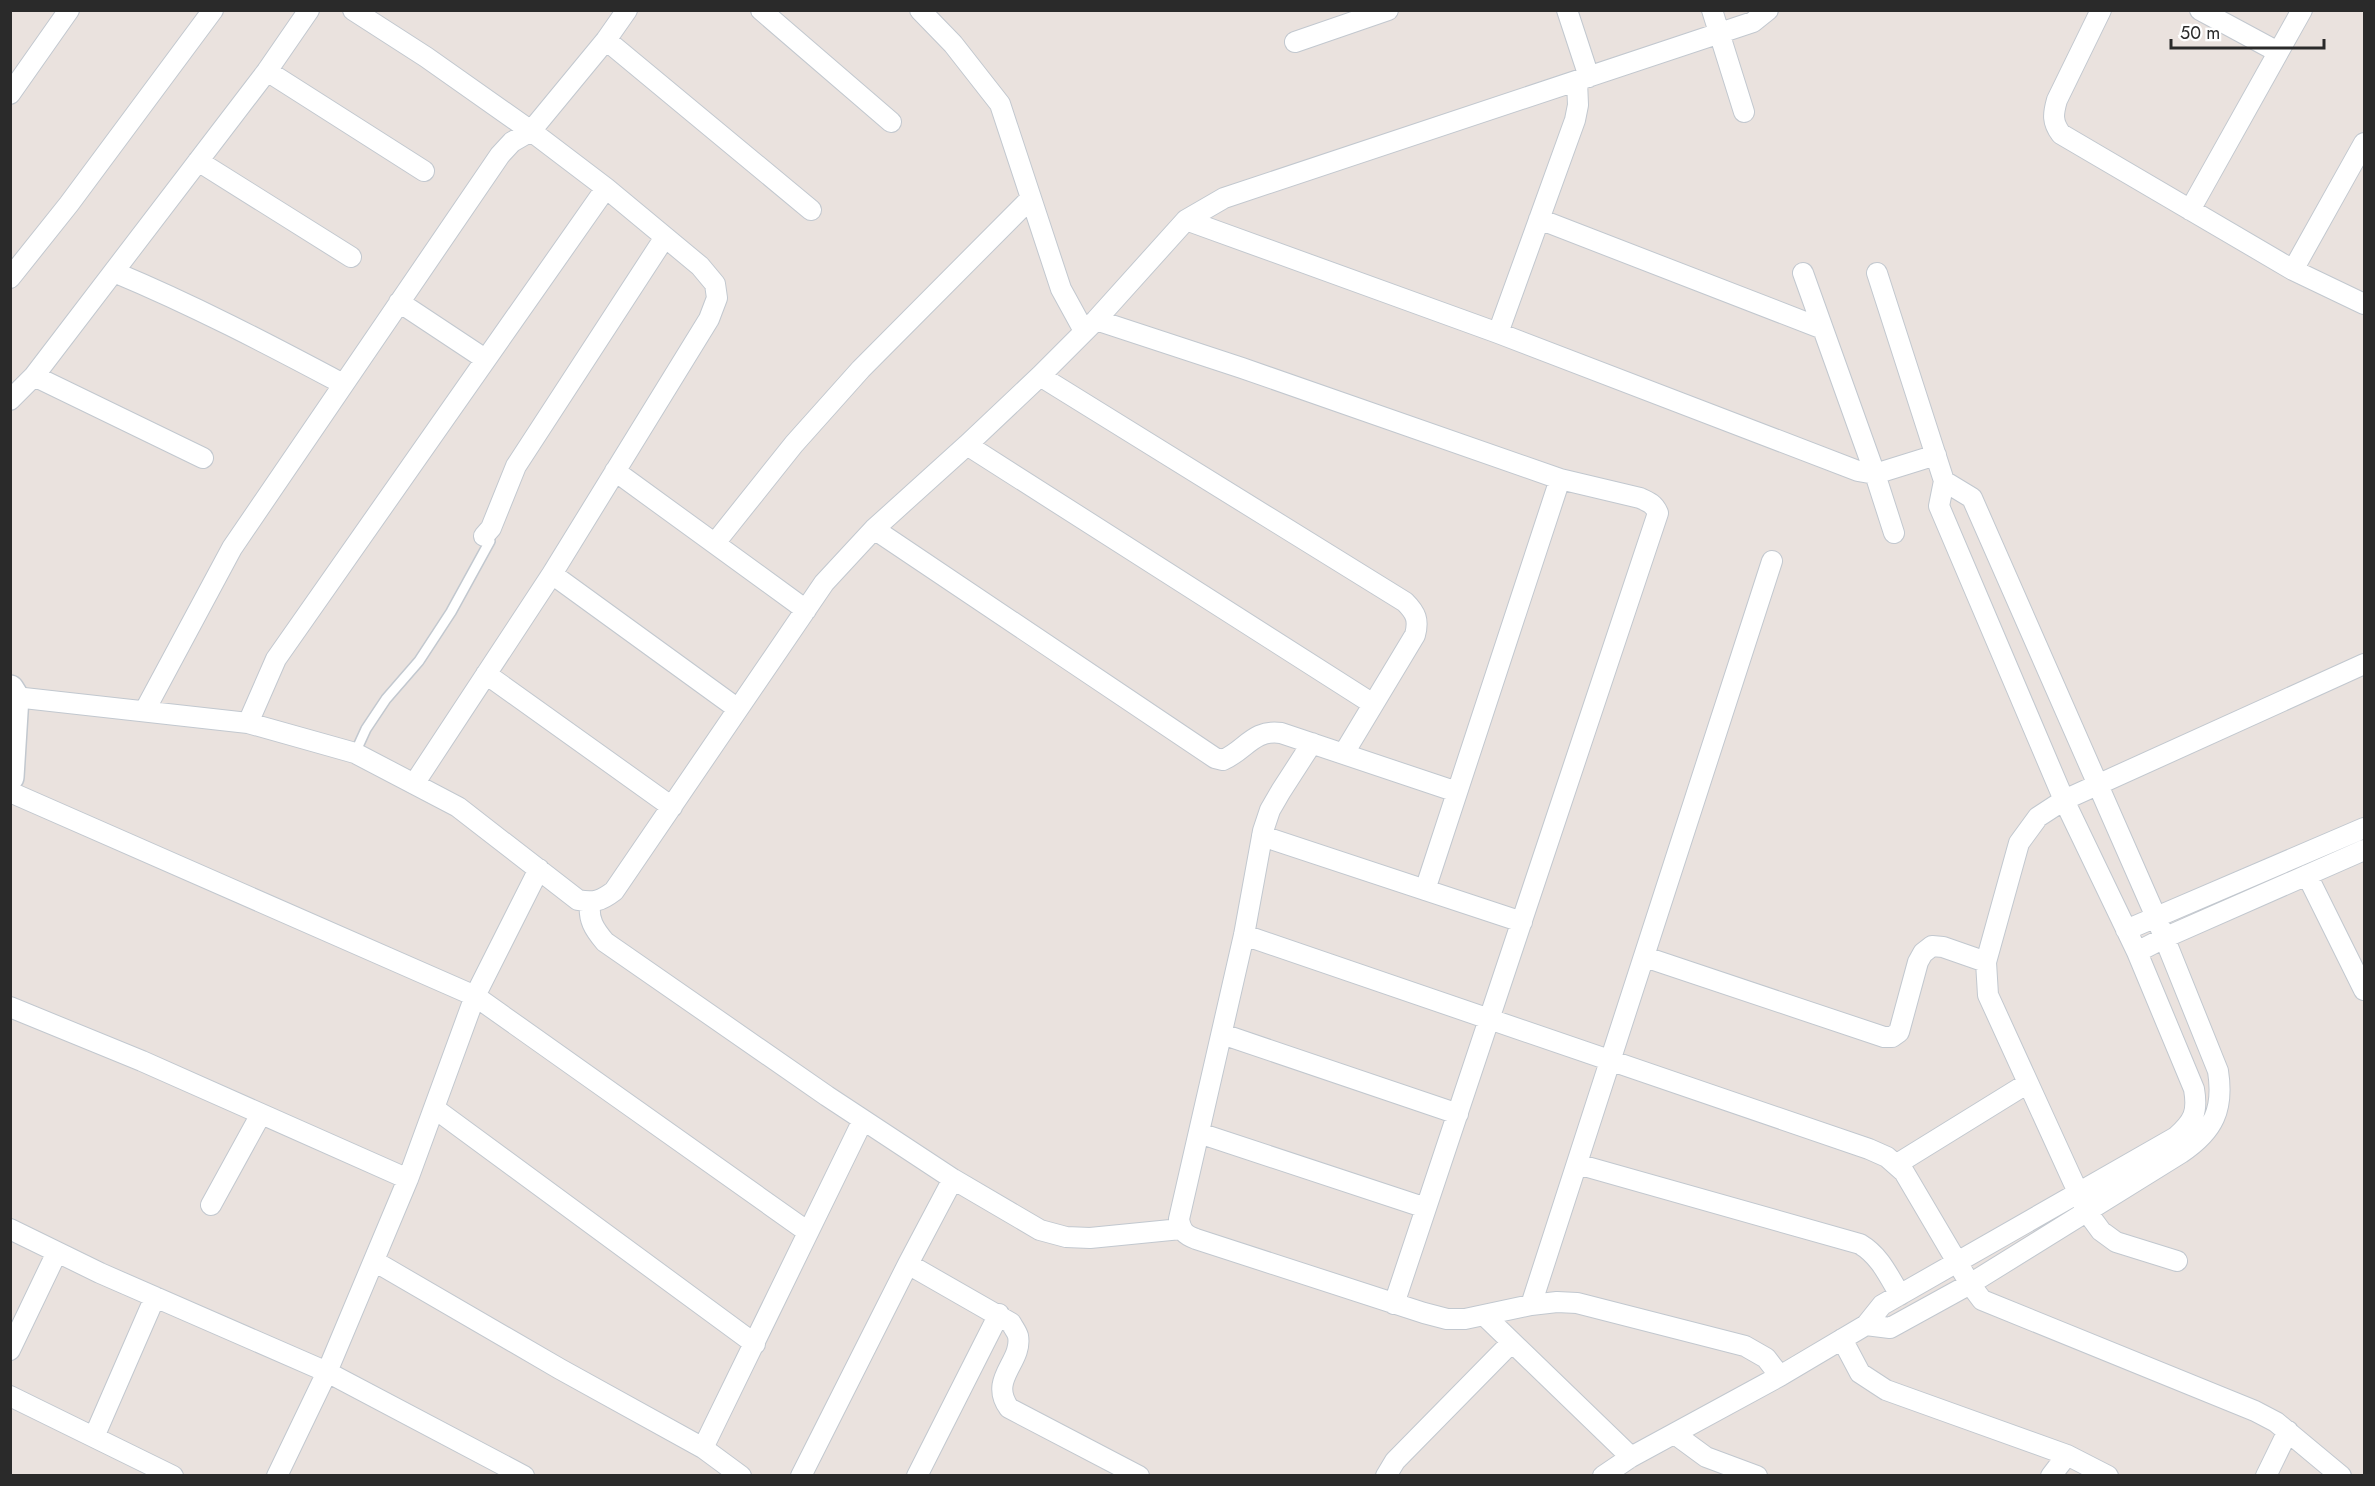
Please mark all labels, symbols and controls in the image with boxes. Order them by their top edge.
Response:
scale bar [2171,12,2324,50]
text: 50 m [2180,20,2220,46]

